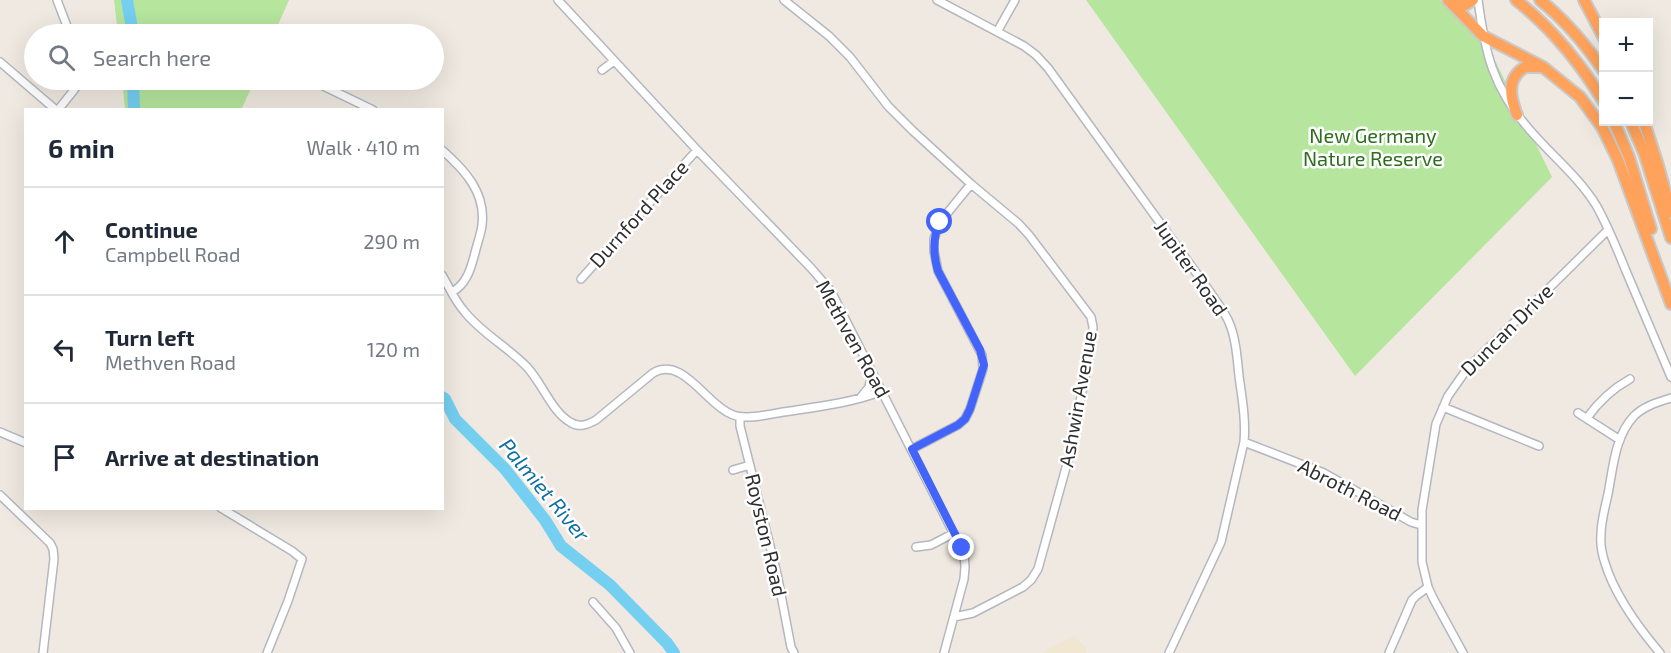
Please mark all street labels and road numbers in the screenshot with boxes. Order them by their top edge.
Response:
street label: Durnford Place [584,155,693,272]
street label: Jupiter Road [1150,215,1234,320]
street label: Methven Road [812,275,896,402]
street label: Duncan Drive [1455,278,1557,380]
street label: Ashwin Avenue [1053,329,1101,469]
street label: Abroth Road [1295,453,1406,525]
street label: Royston Road [741,471,793,599]

